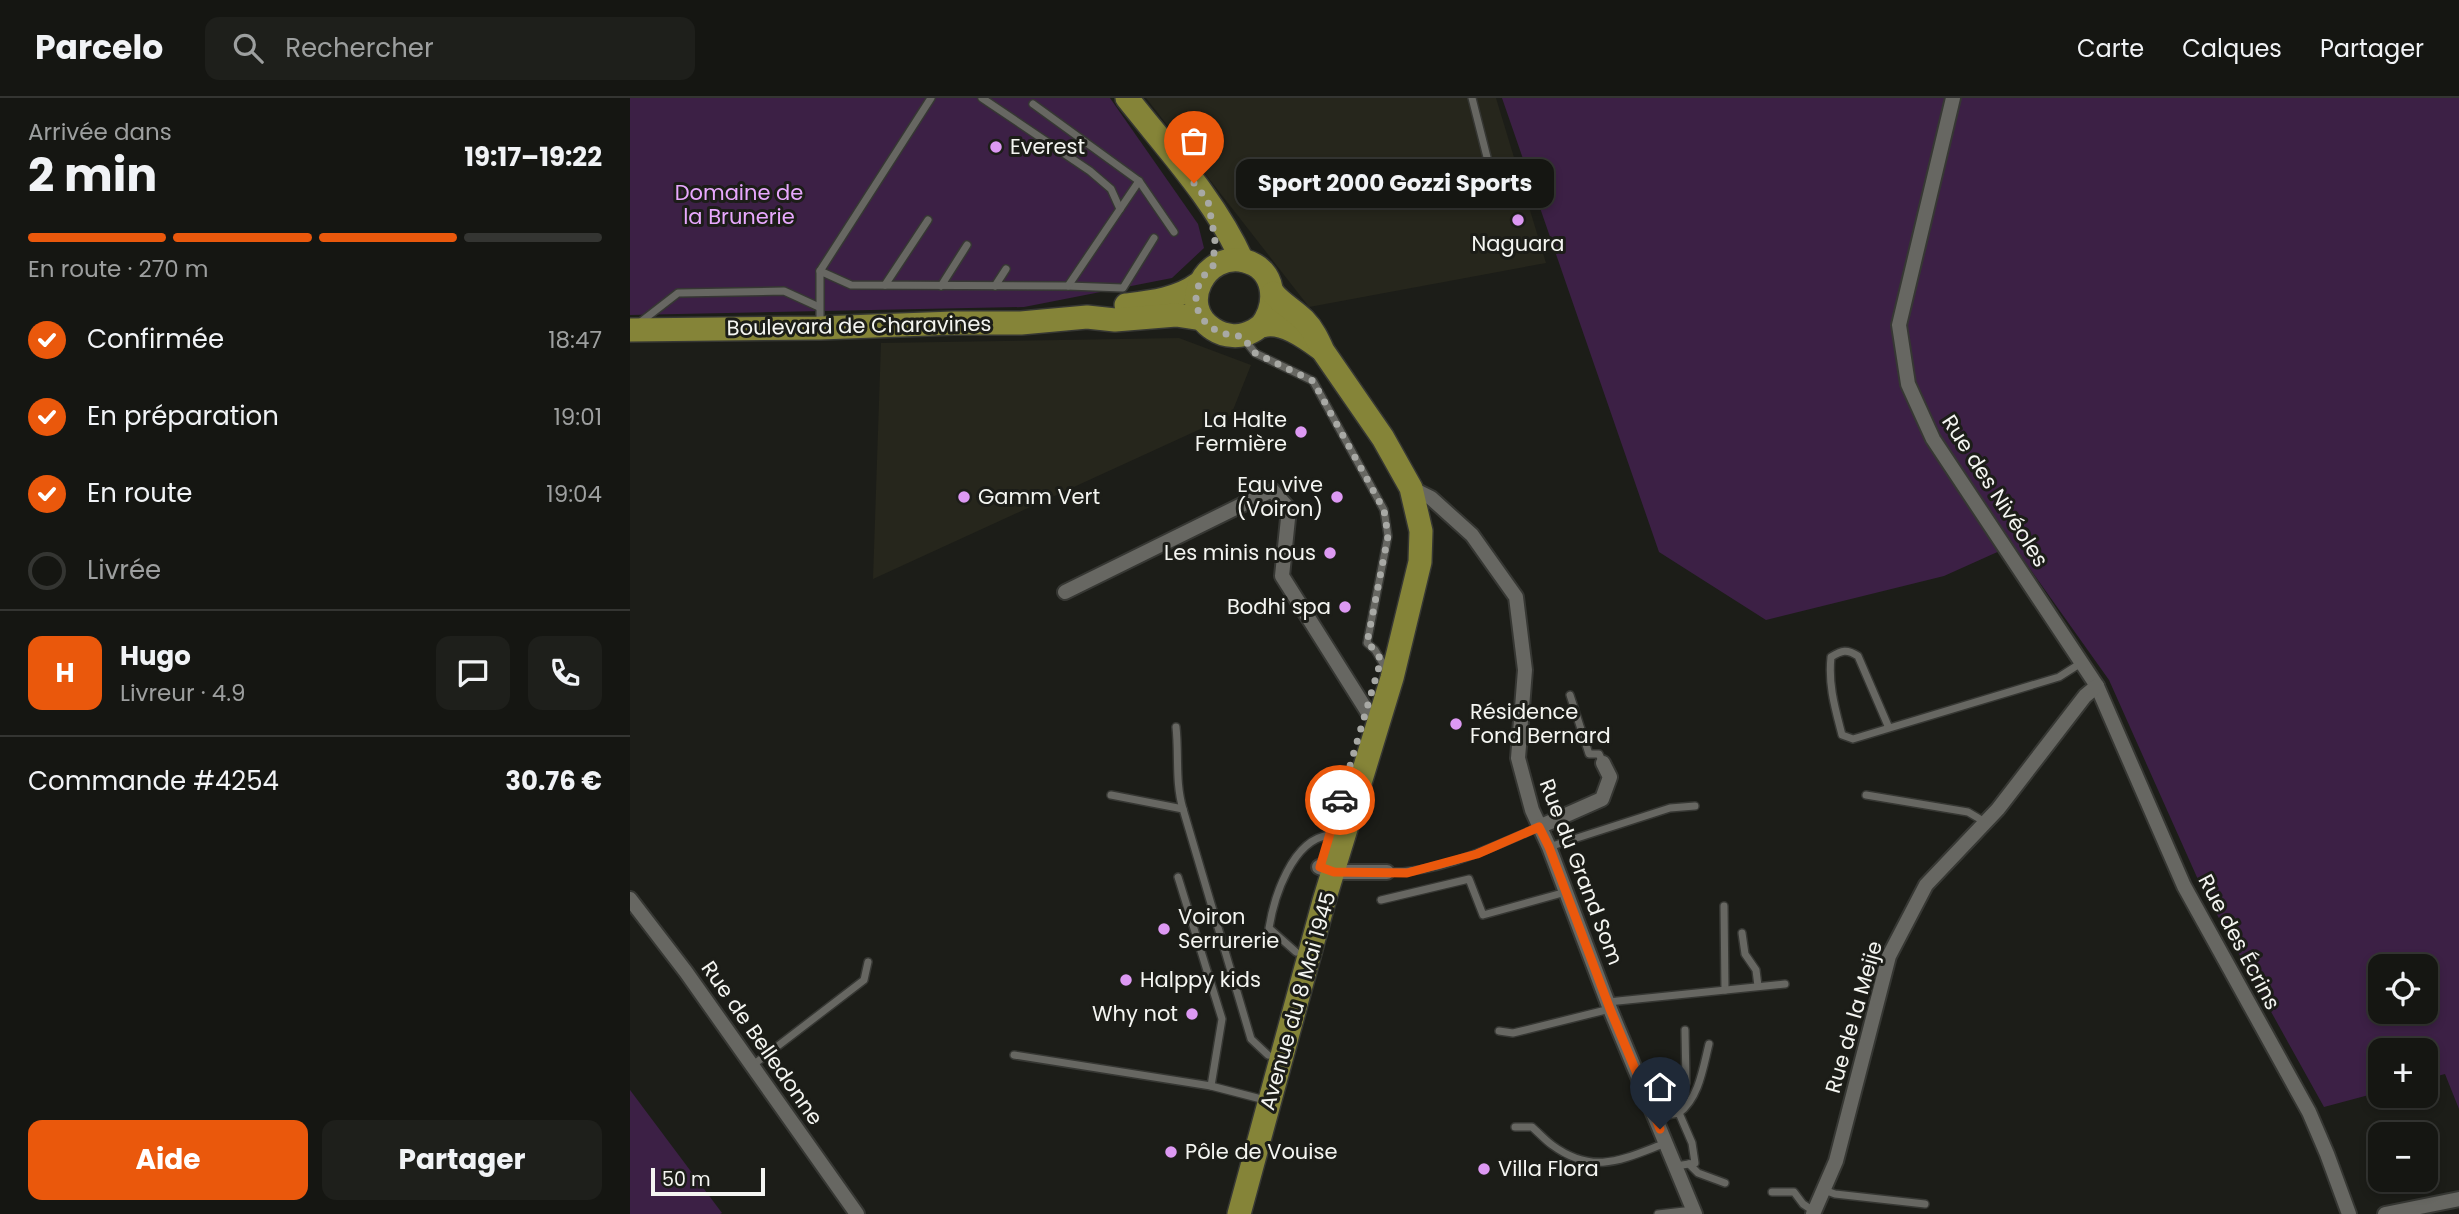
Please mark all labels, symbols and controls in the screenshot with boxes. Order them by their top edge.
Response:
search box [205,17,695,80]
text: Parcelo [35,24,163,71]
icon: search [229,29,267,67]
text: Rechercher [285,30,434,66]
text: Carte [2077,32,2144,65]
text: Calques [2182,32,2282,65]
text: Partager [2320,32,2424,65]
pin [1164,111,1224,183]
text: Arrivée dans [28,116,172,148]
icon: bag [1175,122,1213,160]
place label: Everest [1010,132,1085,161]
text: 19:17–19:22 [464,139,602,175]
marker: Everest [988,139,1004,155]
text: 2 min [28,143,157,207]
callout: Sport 2000 Gozzi Sports [1236,158,1554,208]
text: Sport 2000 Gozzi Sports [1258,167,1532,199]
park label: Domaine de la Brunerie [675,178,803,231]
marker: Naguara [1510,212,1526,228]
place label: Naguara [1472,229,1564,258]
text: En route · 270 m [28,253,209,285]
street label: Boulevard de Charavines [726,309,992,342]
icon: check [28,321,66,359]
text: Confirmée [87,321,224,357]
text: 18:47 [548,324,602,356]
icon: check [28,398,66,436]
text: En préparation [87,398,279,434]
text: 19:01 [553,401,602,433]
place label: La Halte Fermière [1195,405,1287,458]
street label: Rue des Nivéoles [1935,409,2055,572]
marker: La Halte Fermière [1293,424,1309,440]
place label: Eau vive (Voiron) [1236,470,1323,523]
icon: check [28,475,66,513]
text: En route [87,475,192,511]
text: 19:04 [546,478,602,510]
place label: Gamm Vert [978,482,1100,511]
marker: Gamm Vert [956,489,972,505]
marker: Eau vive (Voiron) [1329,489,1345,505]
place label: Les minis nous [1164,538,1316,567]
marker: Les minis nous [1322,545,1338,561]
text: Livrée [87,552,161,588]
place label: Bodhi spa [1227,592,1331,621]
marker: Bodhi spa [1337,599,1353,615]
button: chat [436,636,510,710]
button: phone [528,636,602,710]
text: Hugo [120,638,191,674]
text: H [55,655,75,691]
text: Livreur · 4.9 [120,677,246,709]
place label: Résidence Fond Bernard [1470,697,1611,750]
marker: Résidence Fond Bernard [1448,716,1464,732]
text: Commande #4254 [28,763,279,799]
text: 30.76 € [505,763,602,799]
courier [1305,765,1375,835]
street label: Rue du Grand Som [1533,775,1630,969]
icon: car [1321,781,1359,819]
street label: Rue des Écrins [2192,869,2287,1015]
street label: Avenue du 8 Mai 1945 [1252,888,1343,1113]
place label: Voiron Serrurerie [1178,902,1279,955]
marker: Voiron Serrurerie [1156,921,1172,937]
street label: Rue de la Meije [1818,937,1889,1096]
map controls [2368,954,2438,1192]
button: locate [2368,954,2438,1024]
street label: Rue de Belledonne [695,955,830,1131]
place label: Halppy kids [1140,965,1261,994]
marker: Halppy kids [1118,972,1134,988]
place label: Why not [1092,999,1178,1028]
marker: Why not [1184,1006,1200,1022]
button: + [2368,1038,2438,1108]
pin [1630,1057,1690,1129]
icon: home [1641,1068,1679,1106]
button: Aide [28,1120,308,1200]
button: Partager [322,1120,602,1200]
button: − [2368,1122,2438,1192]
place label: Pôle de Vouise [1185,1137,1337,1166]
marker: Pôle de Vouise [1163,1144,1179,1160]
place label: Villa Flora [1498,1154,1599,1183]
marker: Villa Flora [1476,1161,1492,1177]
scale bar [651,1165,765,1197]
text: 50 m [662,1166,711,1193]

